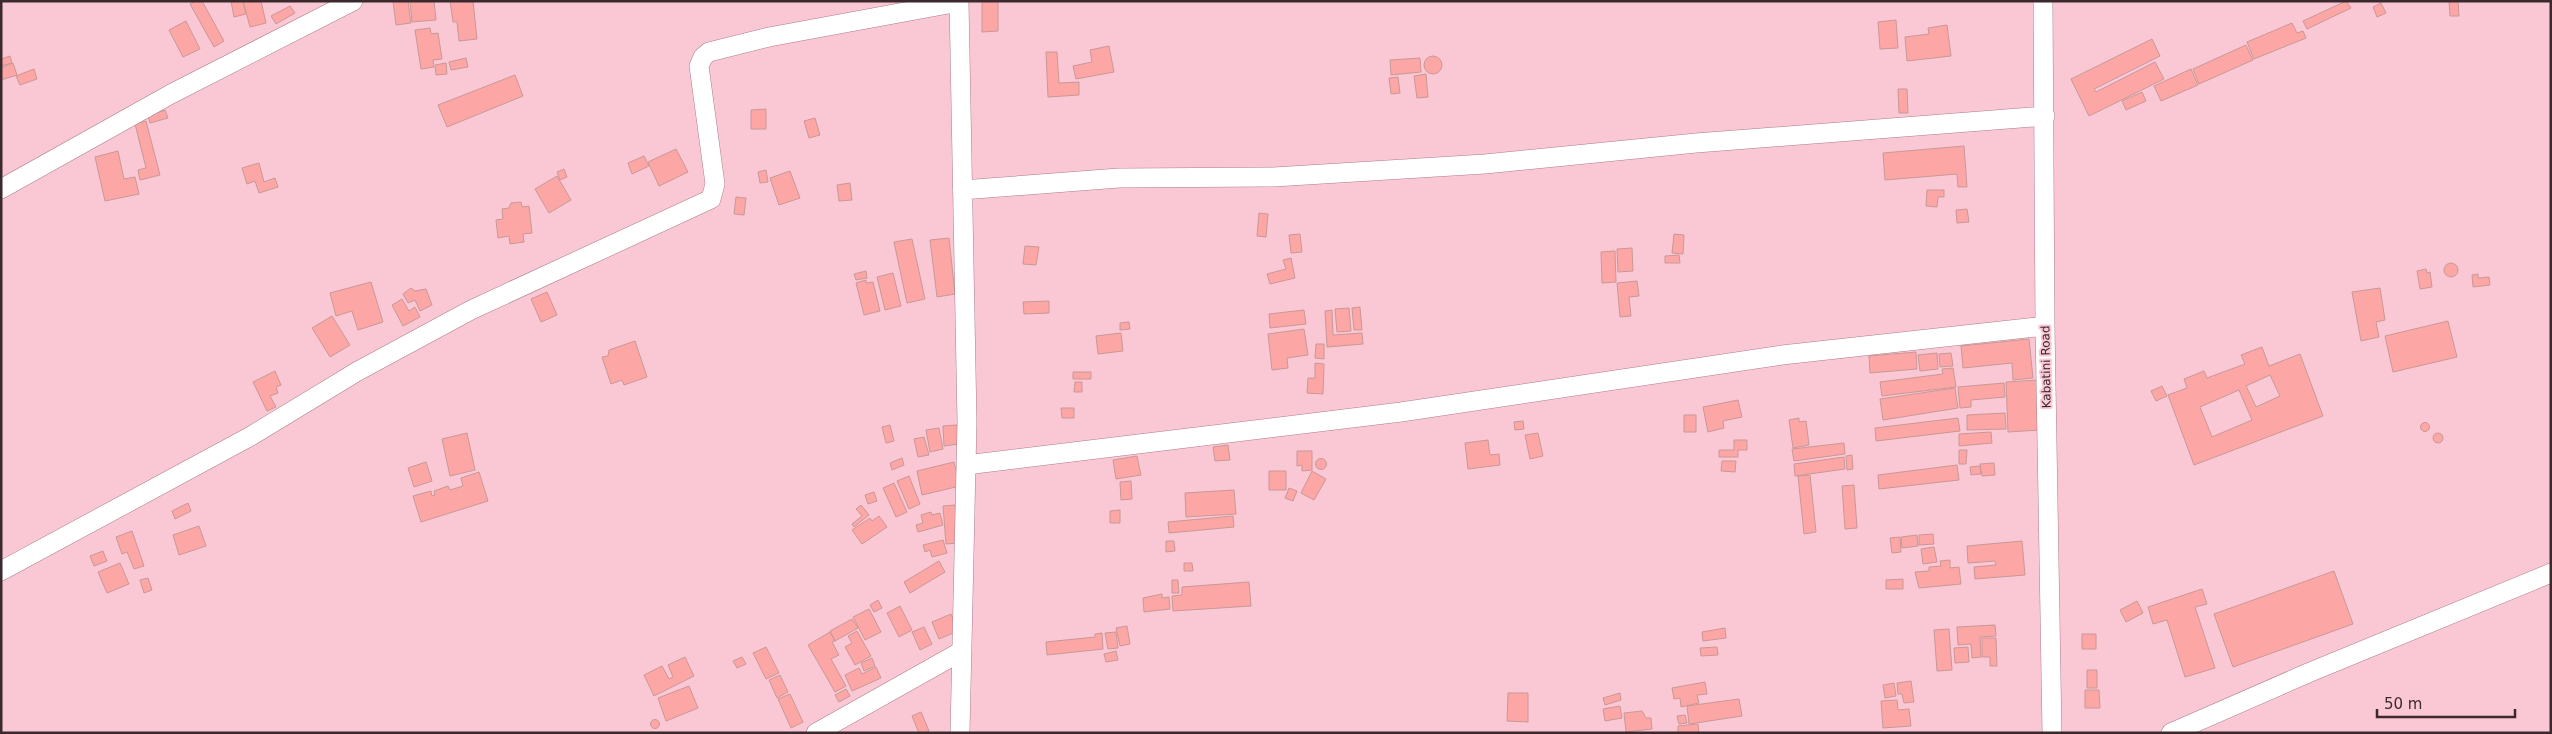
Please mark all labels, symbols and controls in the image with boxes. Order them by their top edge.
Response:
street label: Kabatini Road [2038,325,2054,409]
scale bar [2377,686,2514,718]
text: 50 m [2384,695,2422,713]

